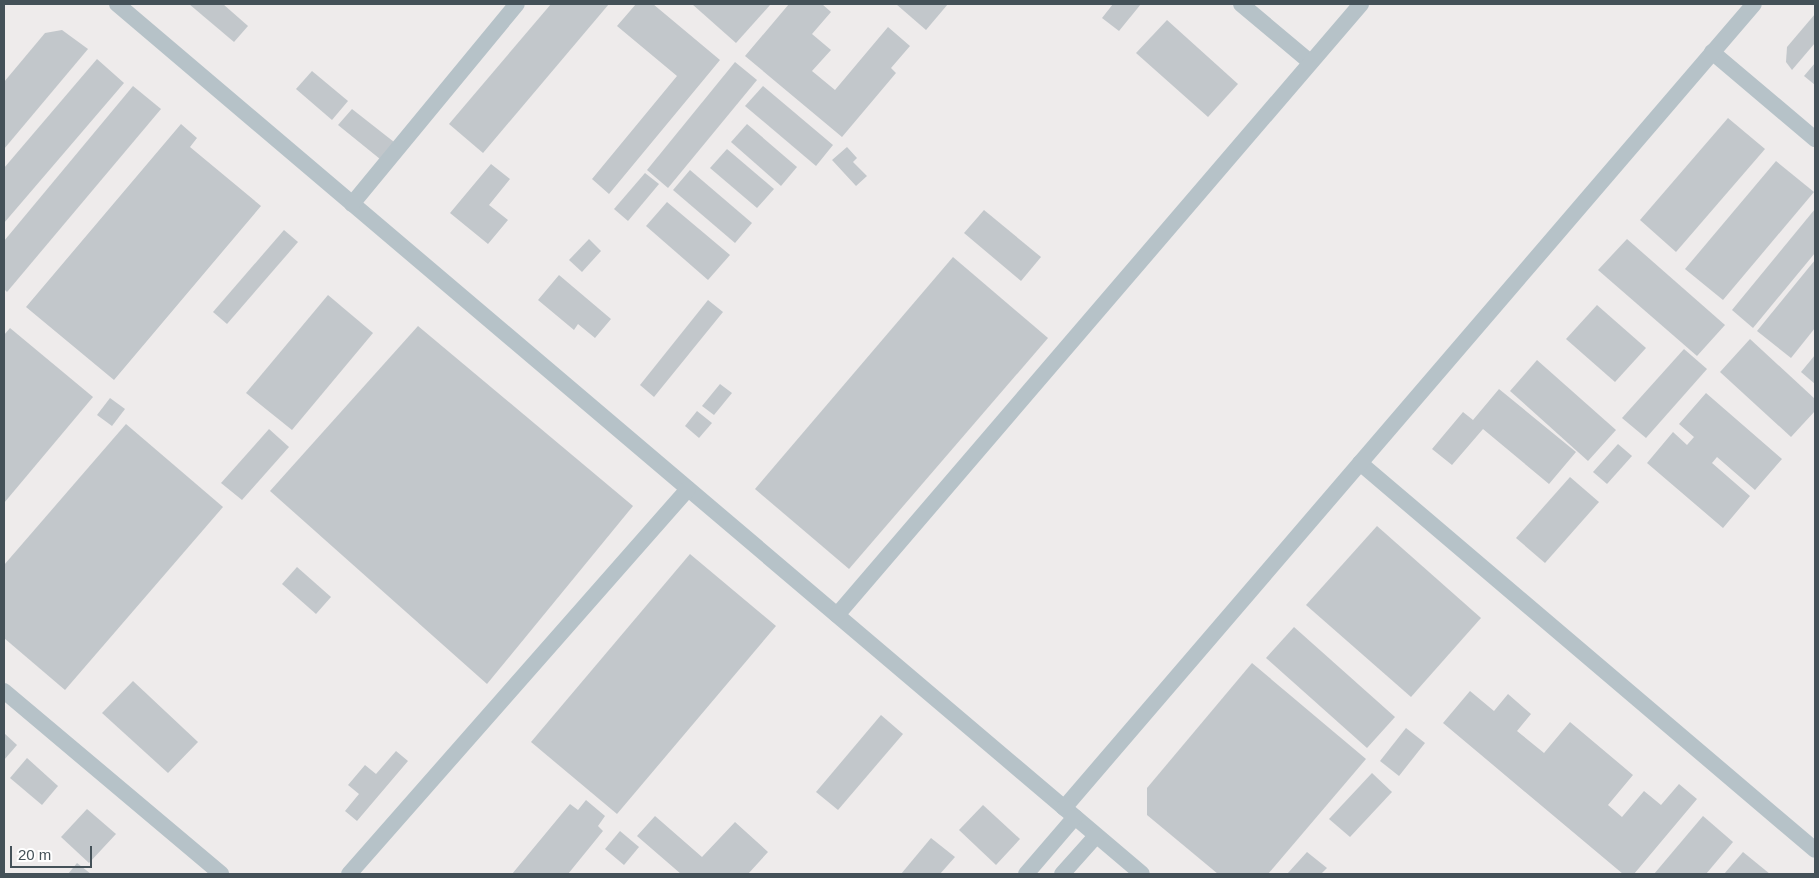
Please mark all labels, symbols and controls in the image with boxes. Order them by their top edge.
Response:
scale bar [12,836,95,868]
text: 20 m [18,846,51,863]

